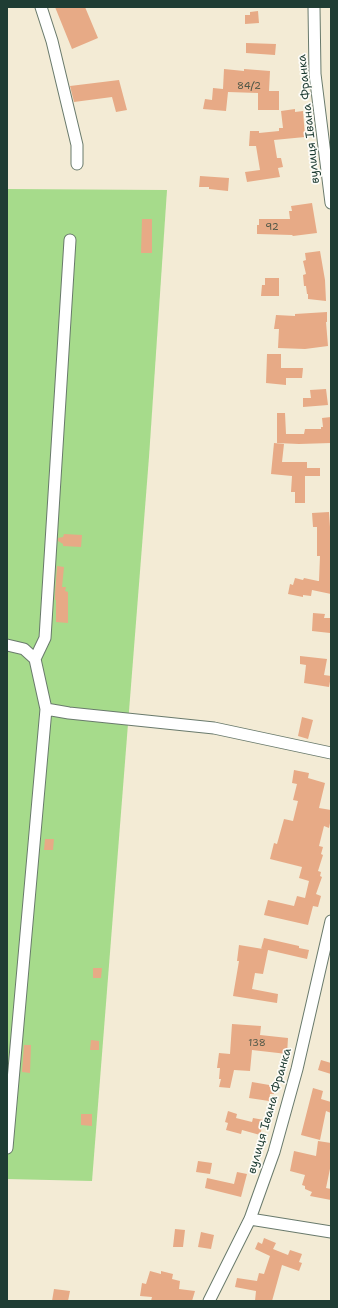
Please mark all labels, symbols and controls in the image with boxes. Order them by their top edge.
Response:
street label: вулиця Івана Франка [295,54,323,184]
house number: 84/2 [237,80,261,92]
house number: 92 [265,221,279,233]
house number: 138 [248,1037,266,1049]
street label: вулиця Івана Франка [245,1046,295,1176]

